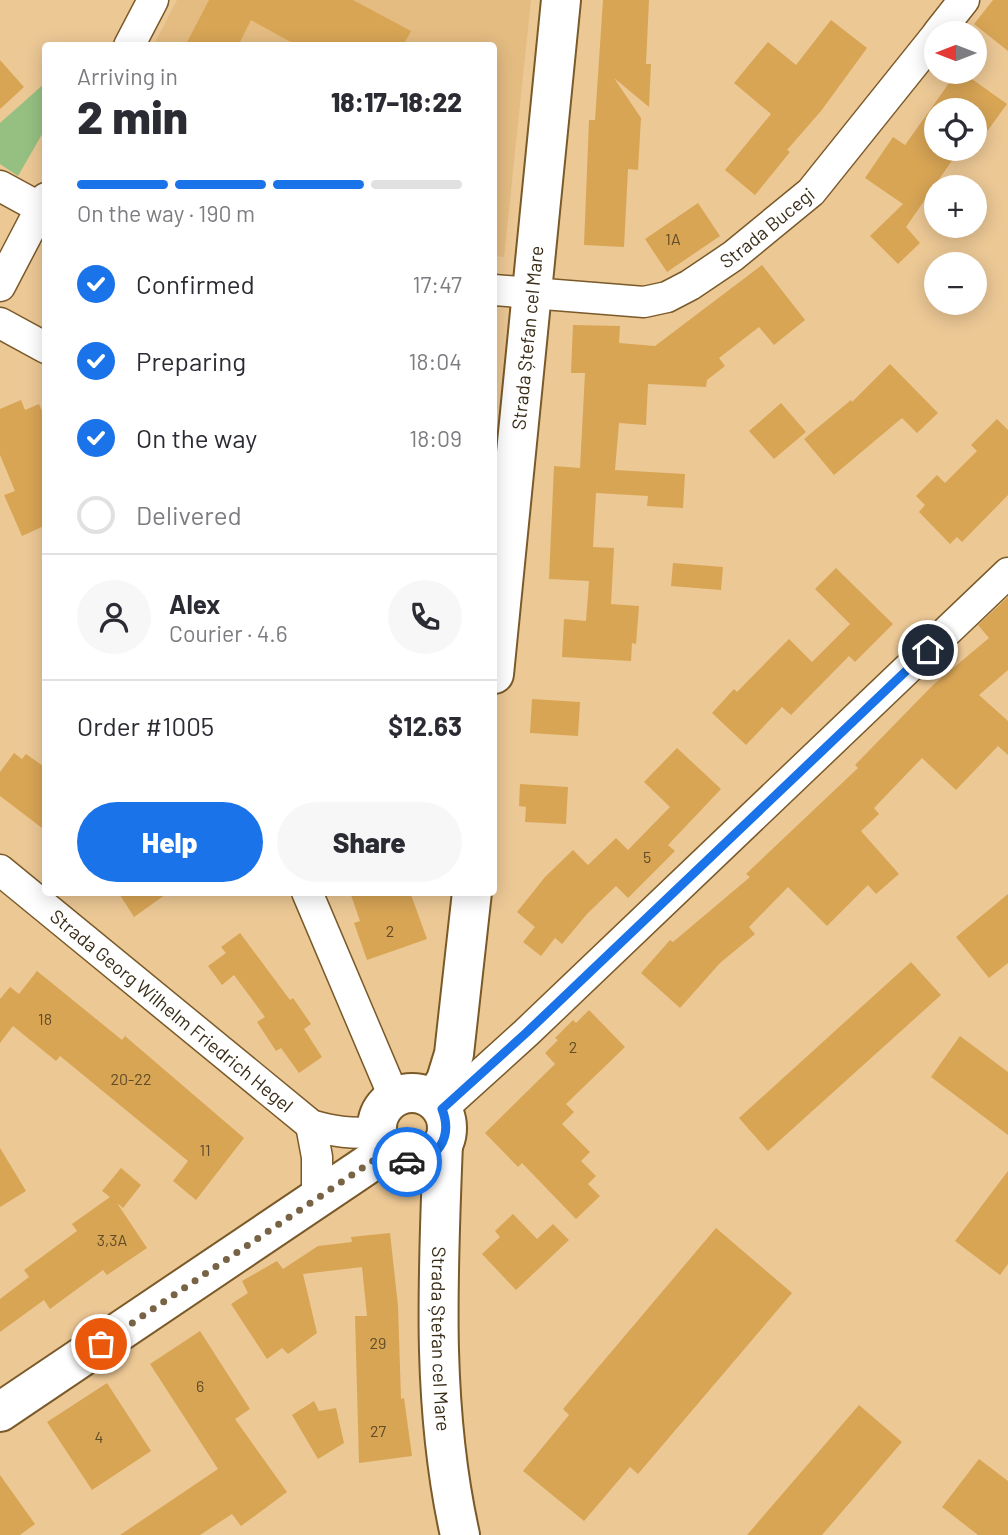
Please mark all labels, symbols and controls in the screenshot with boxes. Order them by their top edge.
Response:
north arrow [924,21,987,84]
map controls [924,21,987,315]
text: Arriving in [77,62,178,90]
text: 18:17–18:22 [331,86,462,117]
text: 2 min [77,88,188,143]
button: locate [924,98,987,161]
button: + [924,175,987,238]
street label: Strada Bucegi [715,182,819,273]
text: On the way · 190 m [77,199,255,227]
house number: 1A [665,229,681,248]
street label: Strada Ștefan cel Mare [506,244,548,431]
button: − [924,252,987,315]
icon: check [77,265,115,303]
text: Confirmed [136,268,255,299]
text: 17:47 [412,270,462,298]
icon: check [77,342,115,380]
text: Preparing [136,345,246,376]
text: 18:04 [409,347,462,375]
icon: check [77,419,115,457]
text: On the way [136,422,257,453]
text: 18:09 [409,424,462,452]
text: Delivered [136,499,242,530]
button: person [77,580,151,654]
button: phone [388,580,462,654]
text: Alex [169,588,220,619]
text: Courier · 4.6 [169,619,288,647]
pin [898,620,958,680]
icon: home [909,631,947,669]
text: Order #1005 [77,710,214,741]
text: $12.63 [388,710,462,741]
button: Help [77,802,263,882]
button: Share [277,802,462,882]
house number: 5 [643,847,651,866]
street label: Strada Georg Wilhelm Friedrich Hegel [46,904,298,1117]
house number: 2 [386,921,394,940]
house number: 18 [38,1009,52,1028]
house number: 2 [569,1037,577,1056]
house number: 20-22 [110,1069,152,1088]
courier [372,1127,442,1197]
house number: 11 [199,1140,211,1159]
icon: car [388,1143,426,1181]
house number: 3,3A [97,1230,127,1249]
street label: Strada Ștefan cel Mare [427,1246,456,1432]
pin [71,1314,131,1374]
icon: bag [82,1325,120,1363]
house number: 29 [370,1333,386,1352]
house number: 6 [196,1376,204,1395]
house number: 27 [370,1421,386,1440]
house number: 4 [95,1427,103,1446]

